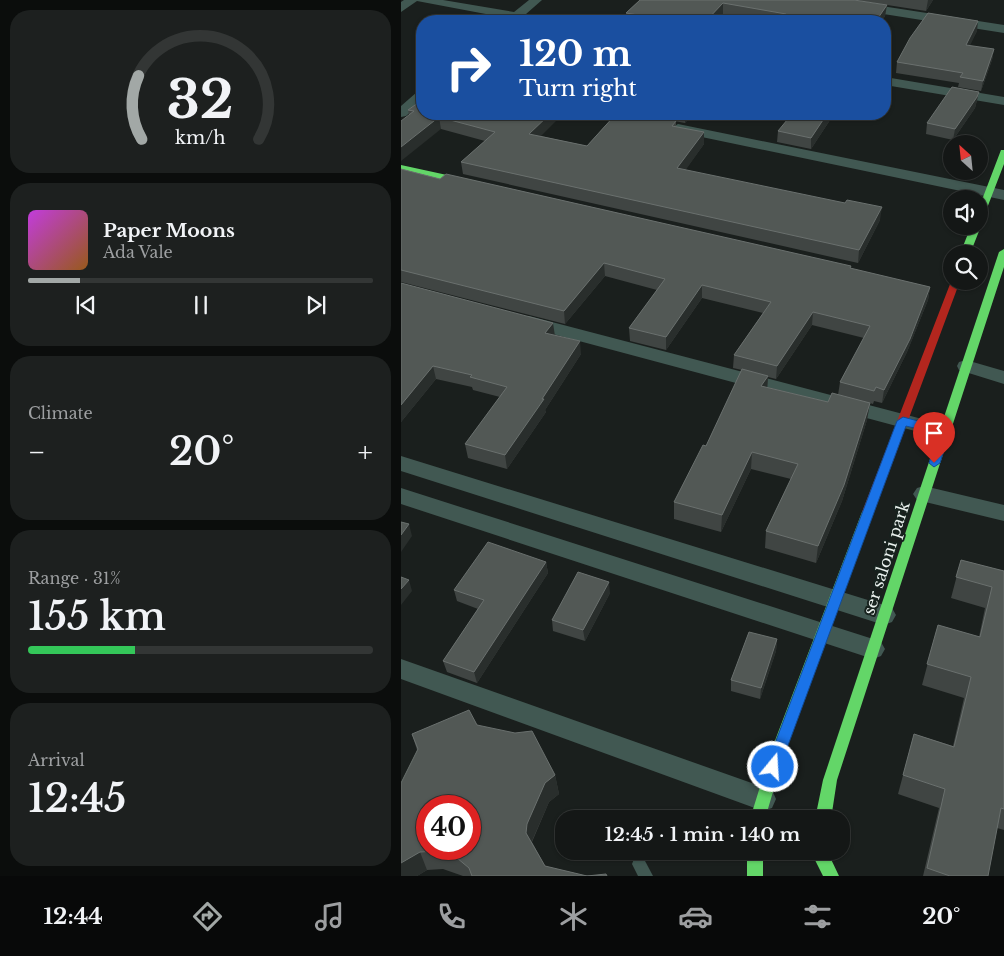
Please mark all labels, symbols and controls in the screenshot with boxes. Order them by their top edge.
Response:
text: 120 m [519,32,632,75]
icon: right [436,35,501,100]
text: 32 [167,68,234,132]
text: Turn right [519,75,637,102]
text: km/h [175,127,226,149]
north arrow [943,135,989,180]
map controls [943,135,988,290]
button: sound [943,190,988,235]
text: Paper Moons [103,219,235,242]
text: Ada Vale [103,242,173,262]
button: search [943,245,988,290]
icon: previous [72,291,100,319]
icon: pause [187,291,215,319]
icon: next [302,291,330,319]
text: Climate [28,403,93,423]
pin [913,412,955,463]
icon: arrive [920,419,948,447]
text: 20° [169,428,234,475]
text: − [28,435,46,470]
text: + [358,435,373,470]
street label: ser saloni park [858,499,914,617]
text: Range · 31% [28,568,121,588]
text: 155 km [28,593,166,640]
position arrow [746,740,798,792]
text: Arrival [28,750,85,770]
text: 12:45 [28,775,126,822]
speed limit sign: 40 [416,795,481,860]
text: 12:45 · 1 min · 140 m [605,823,800,846]
icon: directions [190,899,225,934]
icon: music [312,899,347,934]
icon: phone [434,899,469,934]
icon: climate [556,899,591,934]
icon: car [678,899,713,934]
icon: filters [800,899,835,934]
text: 12:44 [44,903,103,930]
text: 20° [922,903,960,930]

